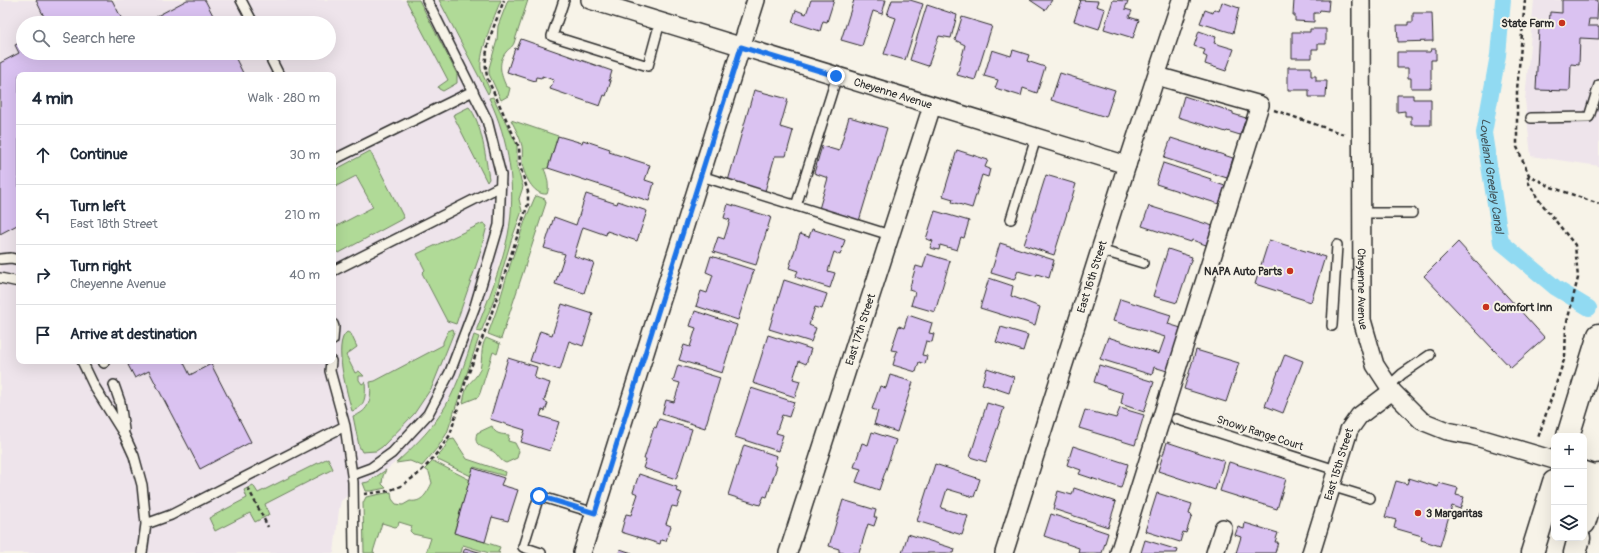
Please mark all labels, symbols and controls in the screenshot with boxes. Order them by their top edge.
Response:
search box [16,16,336,60]
place label: State Farm [1501,17,1554,30]
marker: State Farm [1557,18,1567,28]
icon: search [30,27,52,49]
text: Search here [62,29,135,48]
route end [827,67,845,85]
street label: Cheyenne Avenue [852,75,934,111]
text: 4 min [32,88,73,109]
text: Walk · 280 m [247,90,320,106]
water label: Loveland Greeley Canal [1476,117,1507,236]
icon: ahead [32,144,54,166]
text: Continue [70,145,128,164]
text: 30 m [290,147,320,163]
text: Turn left [70,197,126,216]
icon: left [32,204,54,226]
text: 210 m [284,207,320,223]
text: East 18th Street [70,216,158,232]
street label: East 16th Street [1074,238,1109,314]
street label: Cheyenne Avenue [1355,248,1371,332]
text: Turn right [70,257,131,276]
icon: right [32,264,54,286]
place label: NAPA Auto Parts [1204,265,1282,278]
marker: NAPA Auto Parts [1285,266,1295,276]
text: 40 m [289,267,320,283]
text: Cheyenne Avenue [70,276,166,292]
street label: East 17th Street [842,291,878,367]
place label: Comfort Inn [1494,301,1552,314]
marker: Comfort Inn [1481,302,1491,312]
icon: arrive [32,324,54,346]
text: Arrive at destination [70,325,197,344]
street label: Snowy Range Court [1215,413,1306,453]
street label: East 15th Street [1321,426,1356,502]
map controls [1551,433,1587,541]
button: + [1551,433,1587,469]
button: − [1551,469,1587,505]
route start [530,487,548,505]
button: layers [1551,505,1587,541]
place label: 3 Margaritas [1426,507,1483,520]
marker: 3 Margaritas [1413,508,1423,518]

